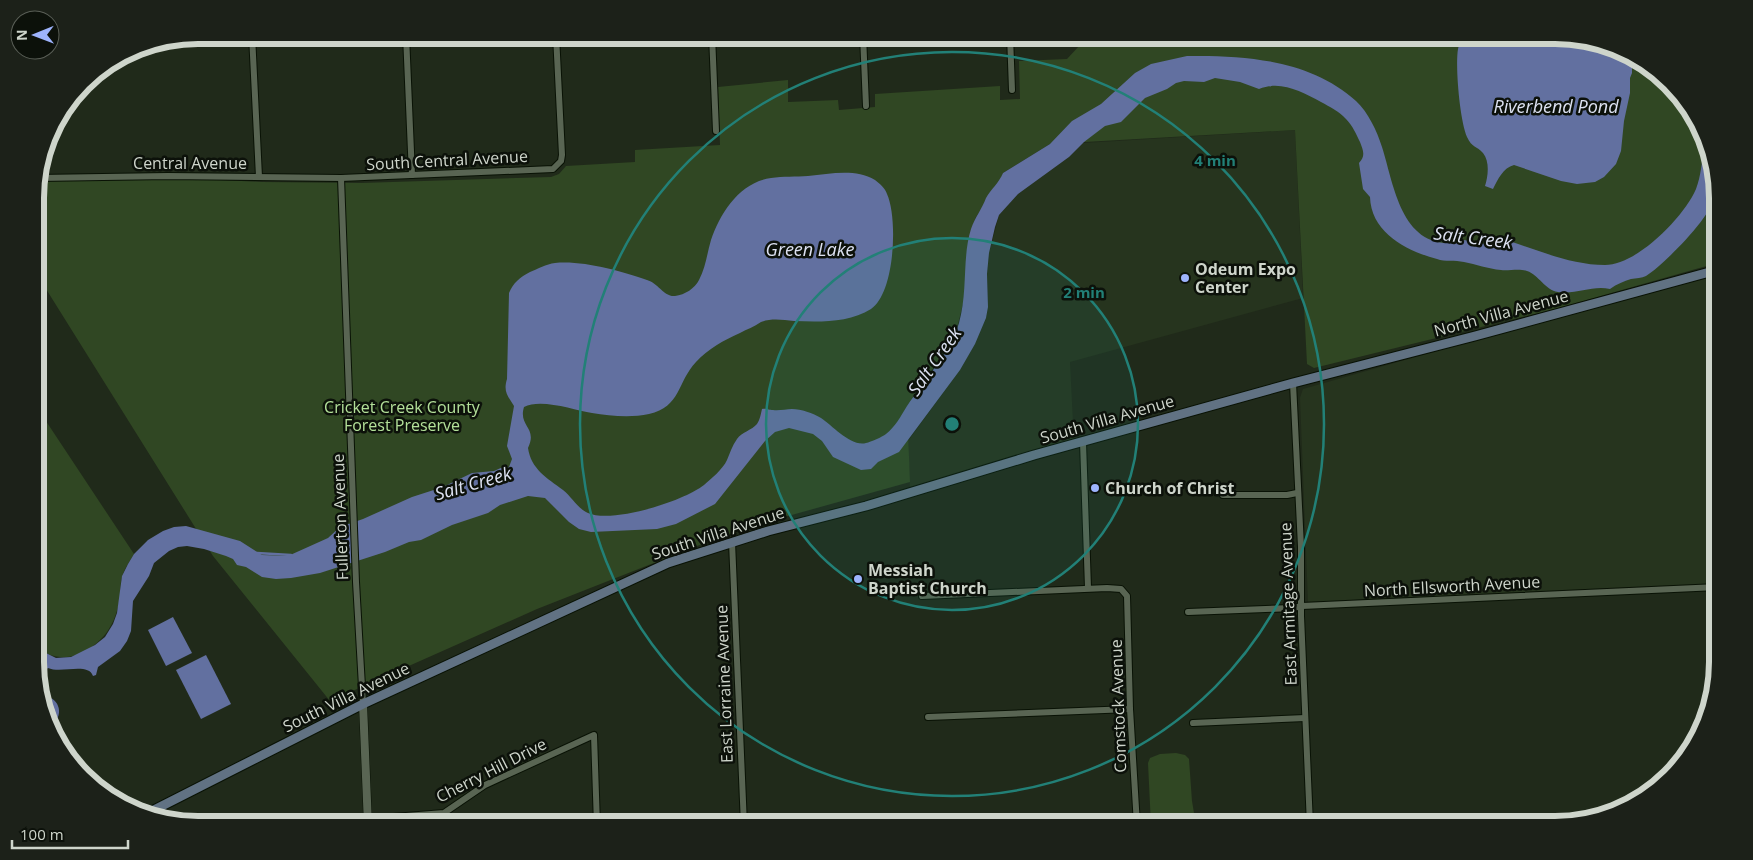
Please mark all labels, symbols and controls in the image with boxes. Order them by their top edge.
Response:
north arrow [10,10,60,60]
text: N [12,29,31,41]
water label: Riverbend Pond [1493,94,1619,118]
street label: South Central Avenue [366,145,528,175]
text: 4 min [1194,150,1236,170]
street label: Central Avenue [133,152,247,174]
water label: Salt Creek [1432,220,1515,254]
water label: Green Lake [766,237,854,261]
place label: Odeum Expo Center [1195,258,1296,298]
marker: Odeum Expo Center [1179,272,1191,284]
text: 2 min [1063,282,1105,302]
street label: North Villa Avenue [1431,284,1571,342]
water label: Salt Creek [902,321,967,400]
street label: South Villa Avenue [1037,389,1177,449]
park label: Cricket Creek County Forest Preserve [324,396,481,436]
centre of rings [943,415,961,433]
street label: Fullerton Avenue [327,453,353,581]
water label: Salt Creek [432,460,515,505]
place label: Church of Christ [1105,477,1234,499]
marker: Church of Christ [1089,482,1101,494]
street label: South Villa Avenue [649,501,787,565]
street label: East Armitage Avenue [1274,522,1302,686]
place label: Messiah Baptist Church [868,559,987,599]
street label: North Ellsworth Avenue [1363,570,1541,602]
marker: Messiah Baptist Church [852,573,864,585]
street label: East Lorraine Avenue [710,605,738,763]
street label: Comstock Avenue [1105,639,1131,773]
street label: South Villa Avenue [279,657,413,737]
street label: Cherry Hill Drive [432,733,550,807]
scale bar [12,818,129,850]
text: 100 m [20,824,64,844]

